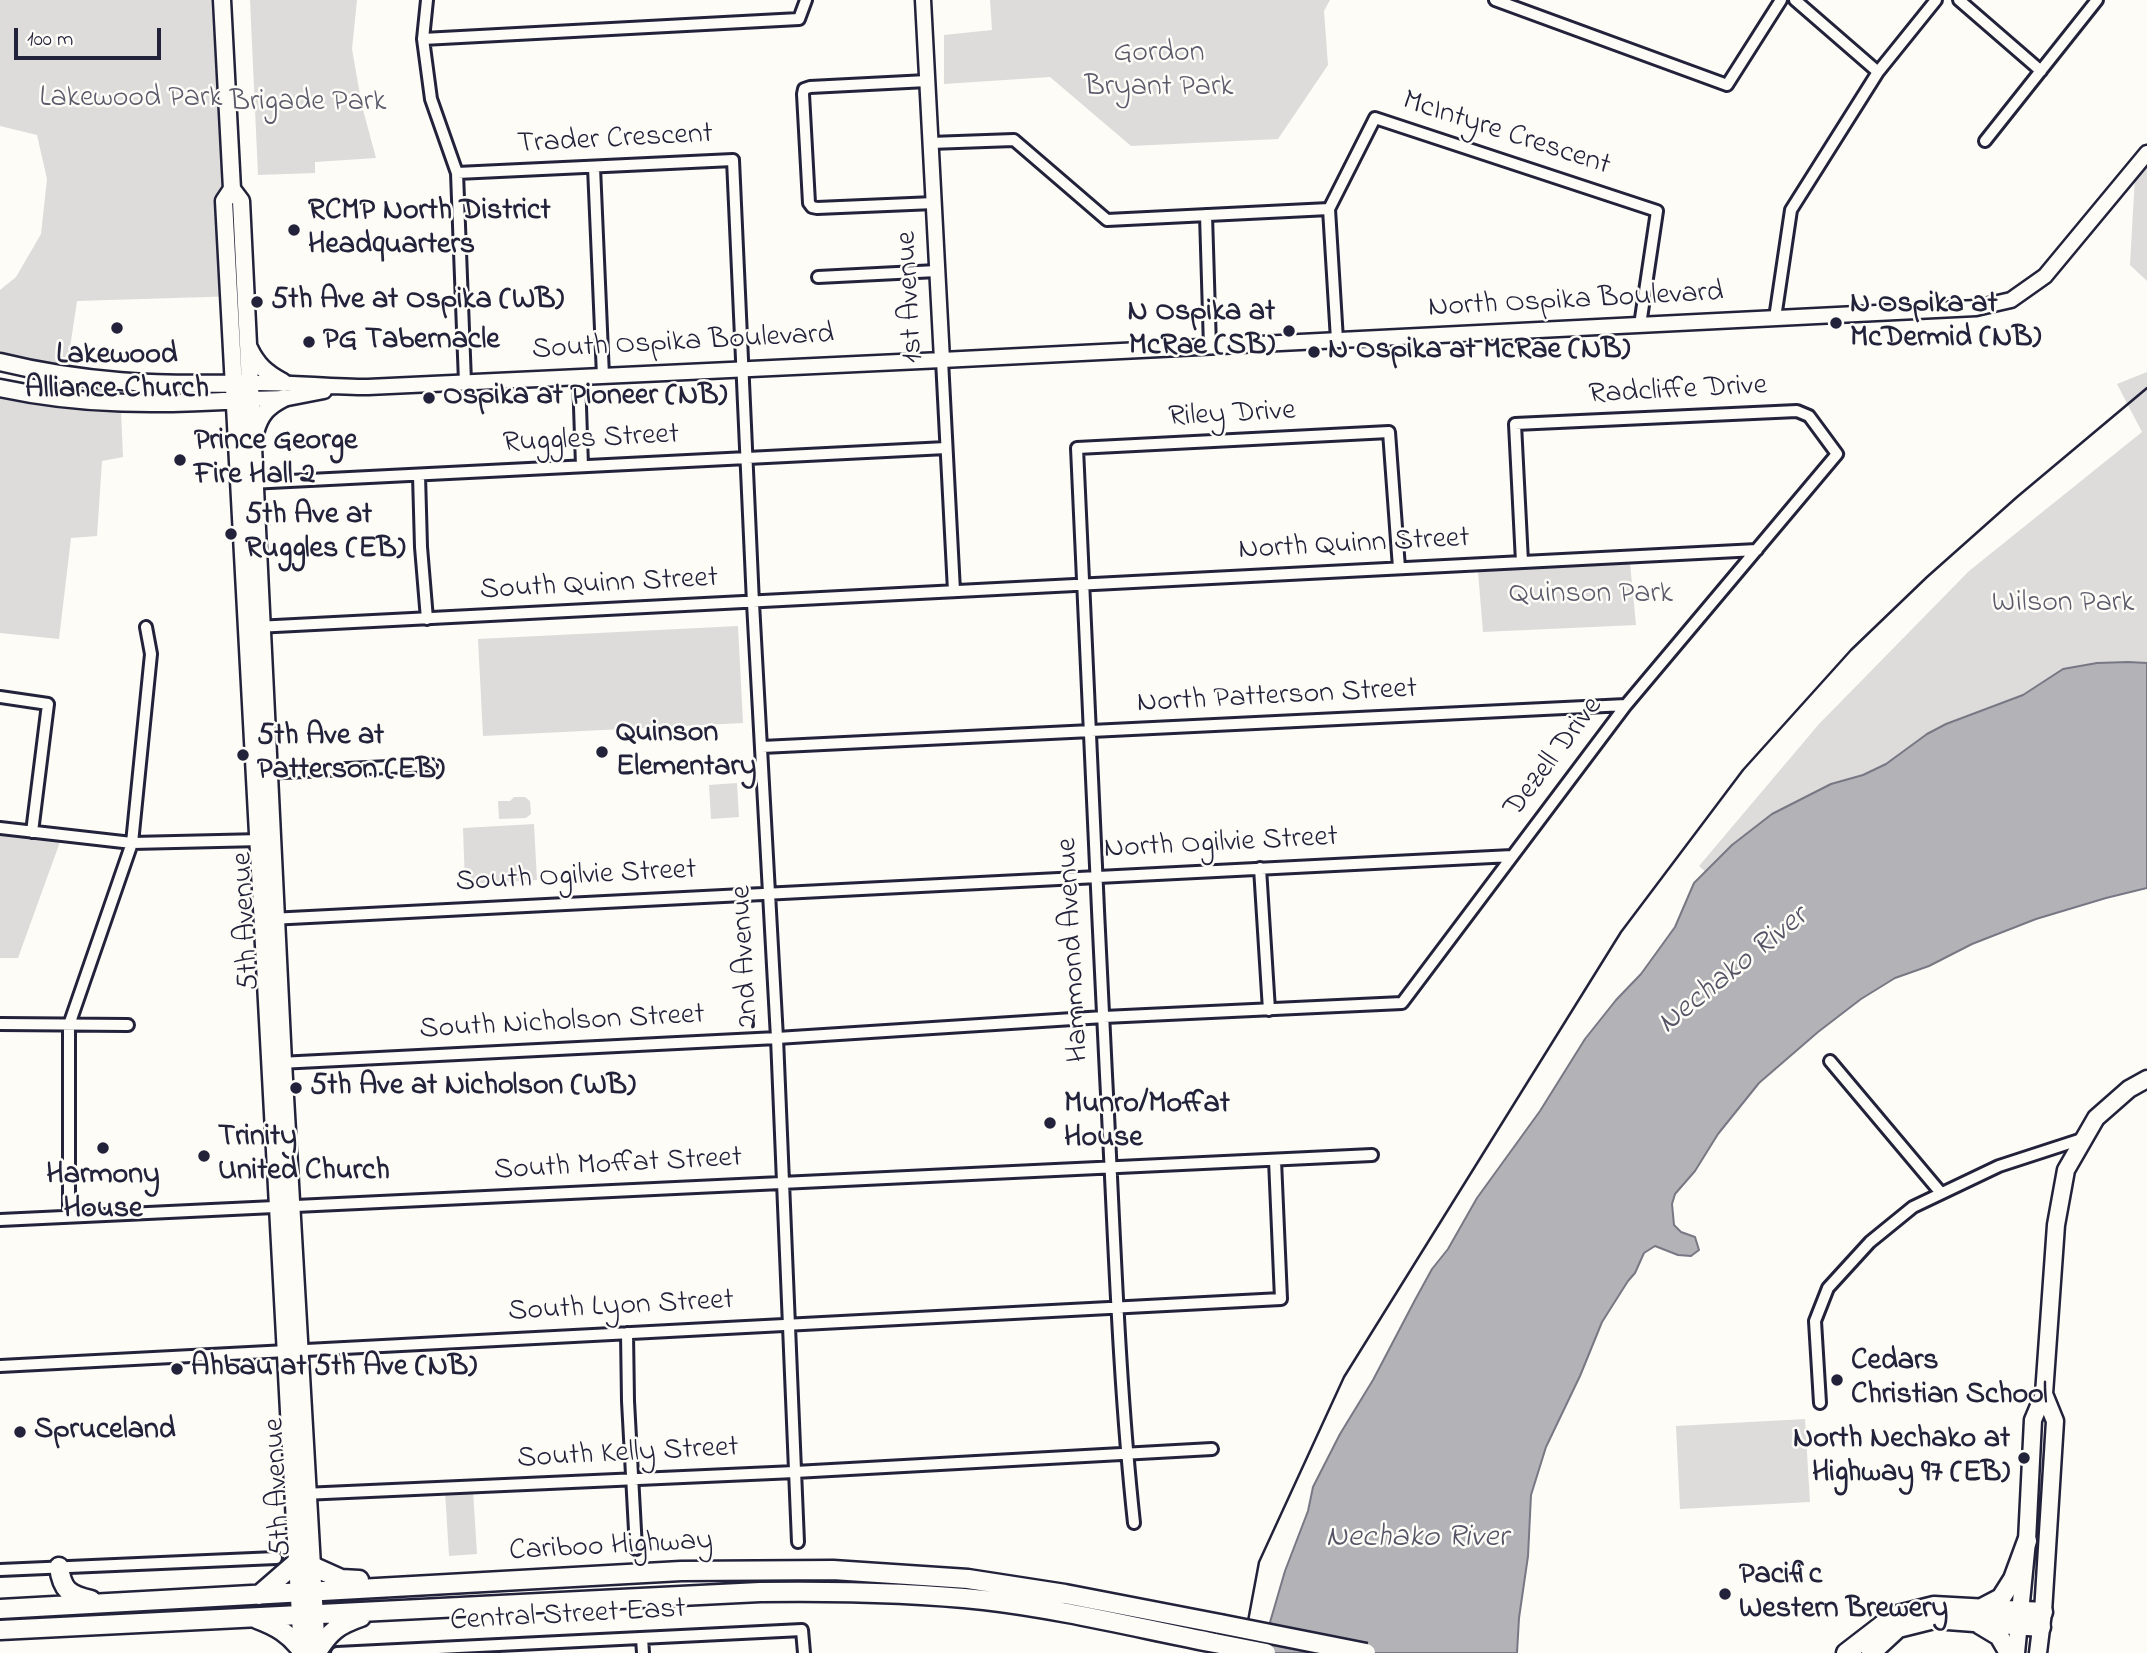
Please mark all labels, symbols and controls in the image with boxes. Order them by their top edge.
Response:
scale bar [18,14,164,58]
text: 100 m [27,25,73,55]
park label: Gordon Bryant Park [1085,37,1233,107]
park label: Lakewood Park [39,82,223,118]
street label: McIntyre Crescent [1397,84,1615,186]
park label: Brigade Park [230,86,386,122]
street label: Trader Crescent [516,118,714,164]
place label: RCMP North District Headquarters [308,195,550,265]
marker: RCMP North District Headquarters [286,222,302,238]
street label: 1st Avenue [891,230,933,364]
street label: North Ospika Boulevard [1427,276,1725,328]
place label: 5th Ave at Ospika (WB) [271,284,564,320]
place label: N Ospika at McDermid (NB) [1850,288,2041,358]
marker: 5th Ave at Ospika (WB) [249,294,265,310]
place label: N Ospika at McRae (SB) [1127,296,1275,366]
marker: N Ospika at McDermid (NB) [1828,315,1844,331]
street label: South Ospika Boulevard [531,318,835,370]
marker: Lakewood Alliance Church [109,320,125,336]
marker: N Ospika at McRae (SB) [1281,323,1297,339]
place label: PG Tabernacle [323,324,500,360]
marker: PG Tabernacle [301,334,317,350]
place label: N Ospika at McRae (NB) [1328,334,1630,370]
place label: Lakewood Alliance Church [25,339,209,410]
marker: N Ospika at McRae (NB) [1306,344,1322,360]
street label: Radcliffe Drive [1588,369,1768,415]
place label: Ospika at Pioneer (NB) [443,380,727,416]
marker: Ospika at Pioneer (NB) [421,390,437,406]
street label: Riley Drive [1168,395,1296,437]
street label: Ruggles Street [502,418,680,464]
place label: Prince George Fire Hall 2 [194,425,357,495]
marker: Prince George Fire Hall 2 [172,452,188,468]
place label: 5th Ave at Ruggles (EB) [245,499,405,570]
street label: North Quinn Street [1238,522,1470,570]
marker: 5th Ave at Ruggles (EB) [223,526,239,542]
street label: South Quinn Street [479,562,719,610]
park label: Quinson Park [1509,578,1673,614]
park label: Wilson Park [1992,587,2134,623]
street label: North Patterson Street [1136,673,1418,723]
street label: Dezell Drive [1498,691,1612,825]
place label: Quinson Elementary [616,717,756,788]
place label: 5th Ave at Patterson (EB) [257,720,445,790]
marker: Quinson Elementary [594,744,610,760]
marker: 5th Ave at Patterson (EB) [235,747,251,763]
street label: North Ogilvie Street [1103,821,1339,869]
street label: Hammond Avenue [1051,837,1099,1063]
street label: 5th Avenue [226,851,270,991]
street label: South Ogilvie Street [455,854,697,902]
street label: 2nd Avenue [725,884,769,1030]
water label: Nechako River [1651,900,1817,1044]
street label: South Nicholson Street [419,999,705,1049]
place label: 5th Ave at Nicholson (WB) [310,1070,636,1106]
marker: 5th Ave at Nicholson (WB) [288,1080,304,1096]
place label: Munro/Moffat House [1064,1088,1230,1158]
marker: Munro/Moffat House [1042,1115,1058,1131]
place label: Trinity United Church [218,1121,390,1192]
marker: Harmony House [95,1140,111,1156]
street label: South Moffat Street [493,1142,743,1190]
marker: Trinity United Church [196,1148,212,1164]
place label: Harmony House [46,1159,160,1230]
street label: South Lyon Street [507,1284,735,1332]
place label: Cedars Christian School [1851,1345,2048,1416]
place label: Ahbau at 5th Ave (NB) [191,1351,477,1387]
marker: Ahbau at 5th Ave (NB) [169,1361,185,1377]
marker: Cedars Christian School [1829,1372,1845,1388]
place label: Spruceland [34,1414,176,1450]
street label: 5th Avenue [258,1417,302,1557]
place label: North Nechako at Highway 97 (EB) [1793,1423,2010,1494]
marker: Spruceland [12,1424,28,1440]
street label: South Kelly Street [516,1431,740,1479]
marker: North Nechako at Highway 97 (EB) [2016,1450,2032,1466]
water label: Nechako River [1326,1521,1508,1559]
street label: Cariboo Highway [508,1525,714,1571]
place label: Pacific Western Brewery [1739,1559,1948,1630]
marker: Pacific Western Brewery [1717,1586,1733,1602]
street label: Central Street East [449,1593,687,1641]

